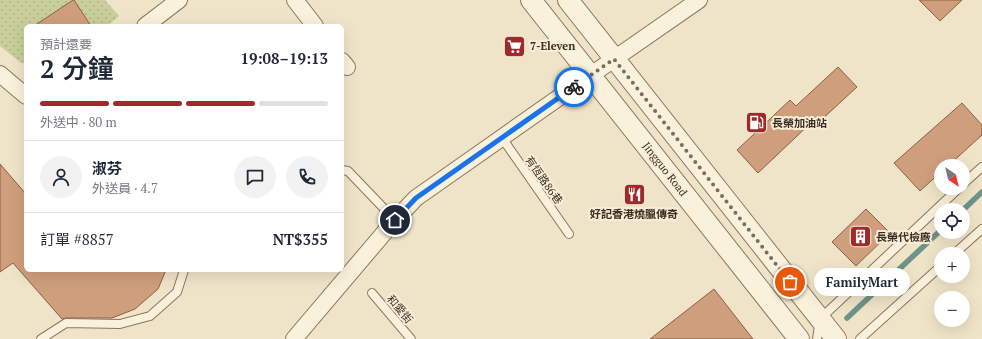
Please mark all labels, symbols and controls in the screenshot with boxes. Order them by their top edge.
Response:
supermarket icon: 7-Eleven [502,33,528,59]
text: 預計還要 [40,35,92,53]
place label: 7-Eleven [530,39,575,53]
text: 19:08–19:13 [241,48,328,68]
text: 2 分鐘 [40,51,114,85]
courier [554,67,594,107]
icon: bike [563,76,585,98]
fuel station icon: 長榮加油站 [743,110,769,136]
text: 外送中 · 80 m [40,113,117,131]
place label: 長榮加油站 [772,116,827,130]
street label: Jingguo Road [640,139,690,199]
street label: 有恆路86巷 [522,153,566,207]
button: person [40,156,82,198]
button: chat [234,156,276,198]
button: phone [286,156,328,198]
text: 淑芬 [92,158,122,178]
north arrow [934,159,970,195]
map controls [934,159,970,327]
text: 外送員 · 4.7 [92,179,158,197]
restaurant icon: 好記香港燒臘傳奇 [621,181,647,207]
pin [378,203,412,237]
button: locate [934,203,970,239]
place label: 好記香港燒臘傳奇 [590,207,678,221]
icon: home [384,209,406,231]
building icon: 長榮代檢廠 [848,224,874,250]
text: 訂單 #8857 [40,229,114,249]
text: NT$355 [273,229,328,249]
place label: 長榮代檢廠 [876,230,931,244]
button: + [934,247,970,283]
pin [773,265,807,299]
callout: FamilyMart [814,268,910,296]
icon: bag [779,271,801,293]
text: FamilyMart [826,273,898,291]
button: − [934,291,970,327]
street label: 和愛街 [384,292,416,326]

